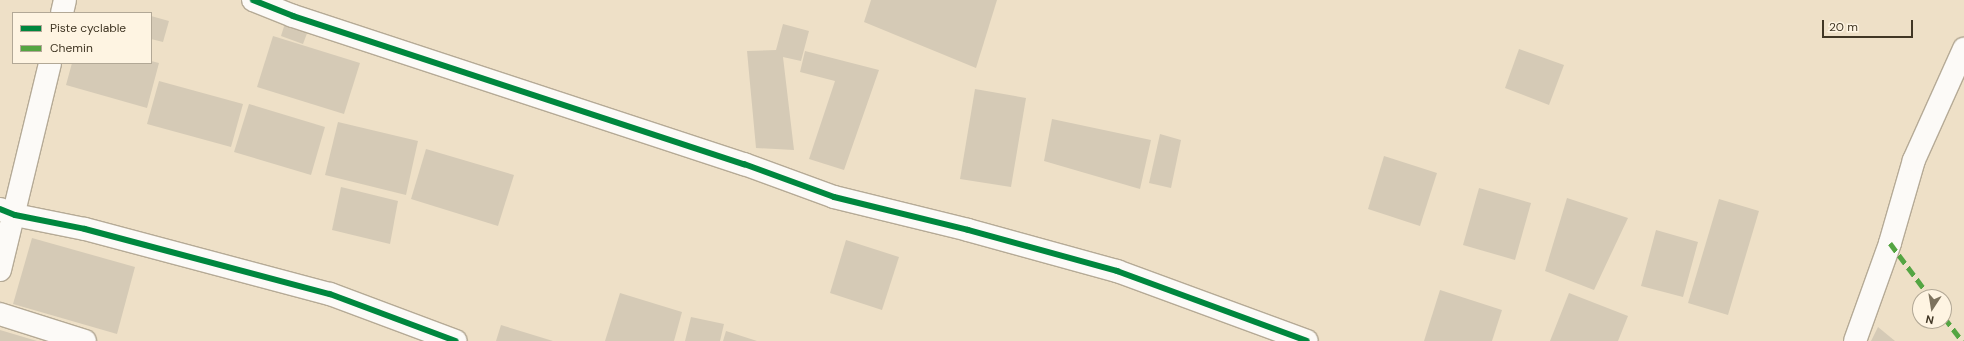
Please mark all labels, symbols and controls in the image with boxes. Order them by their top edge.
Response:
legend [12,12,152,64]
scale bar [1824,12,1915,38]
text: 20 m [1829,19,1858,35]
text: Piste cyclable [50,20,126,36]
text: Chemin [50,40,93,56]
north arrow [1912,289,1952,329]
text: N [1924,312,1935,327]

